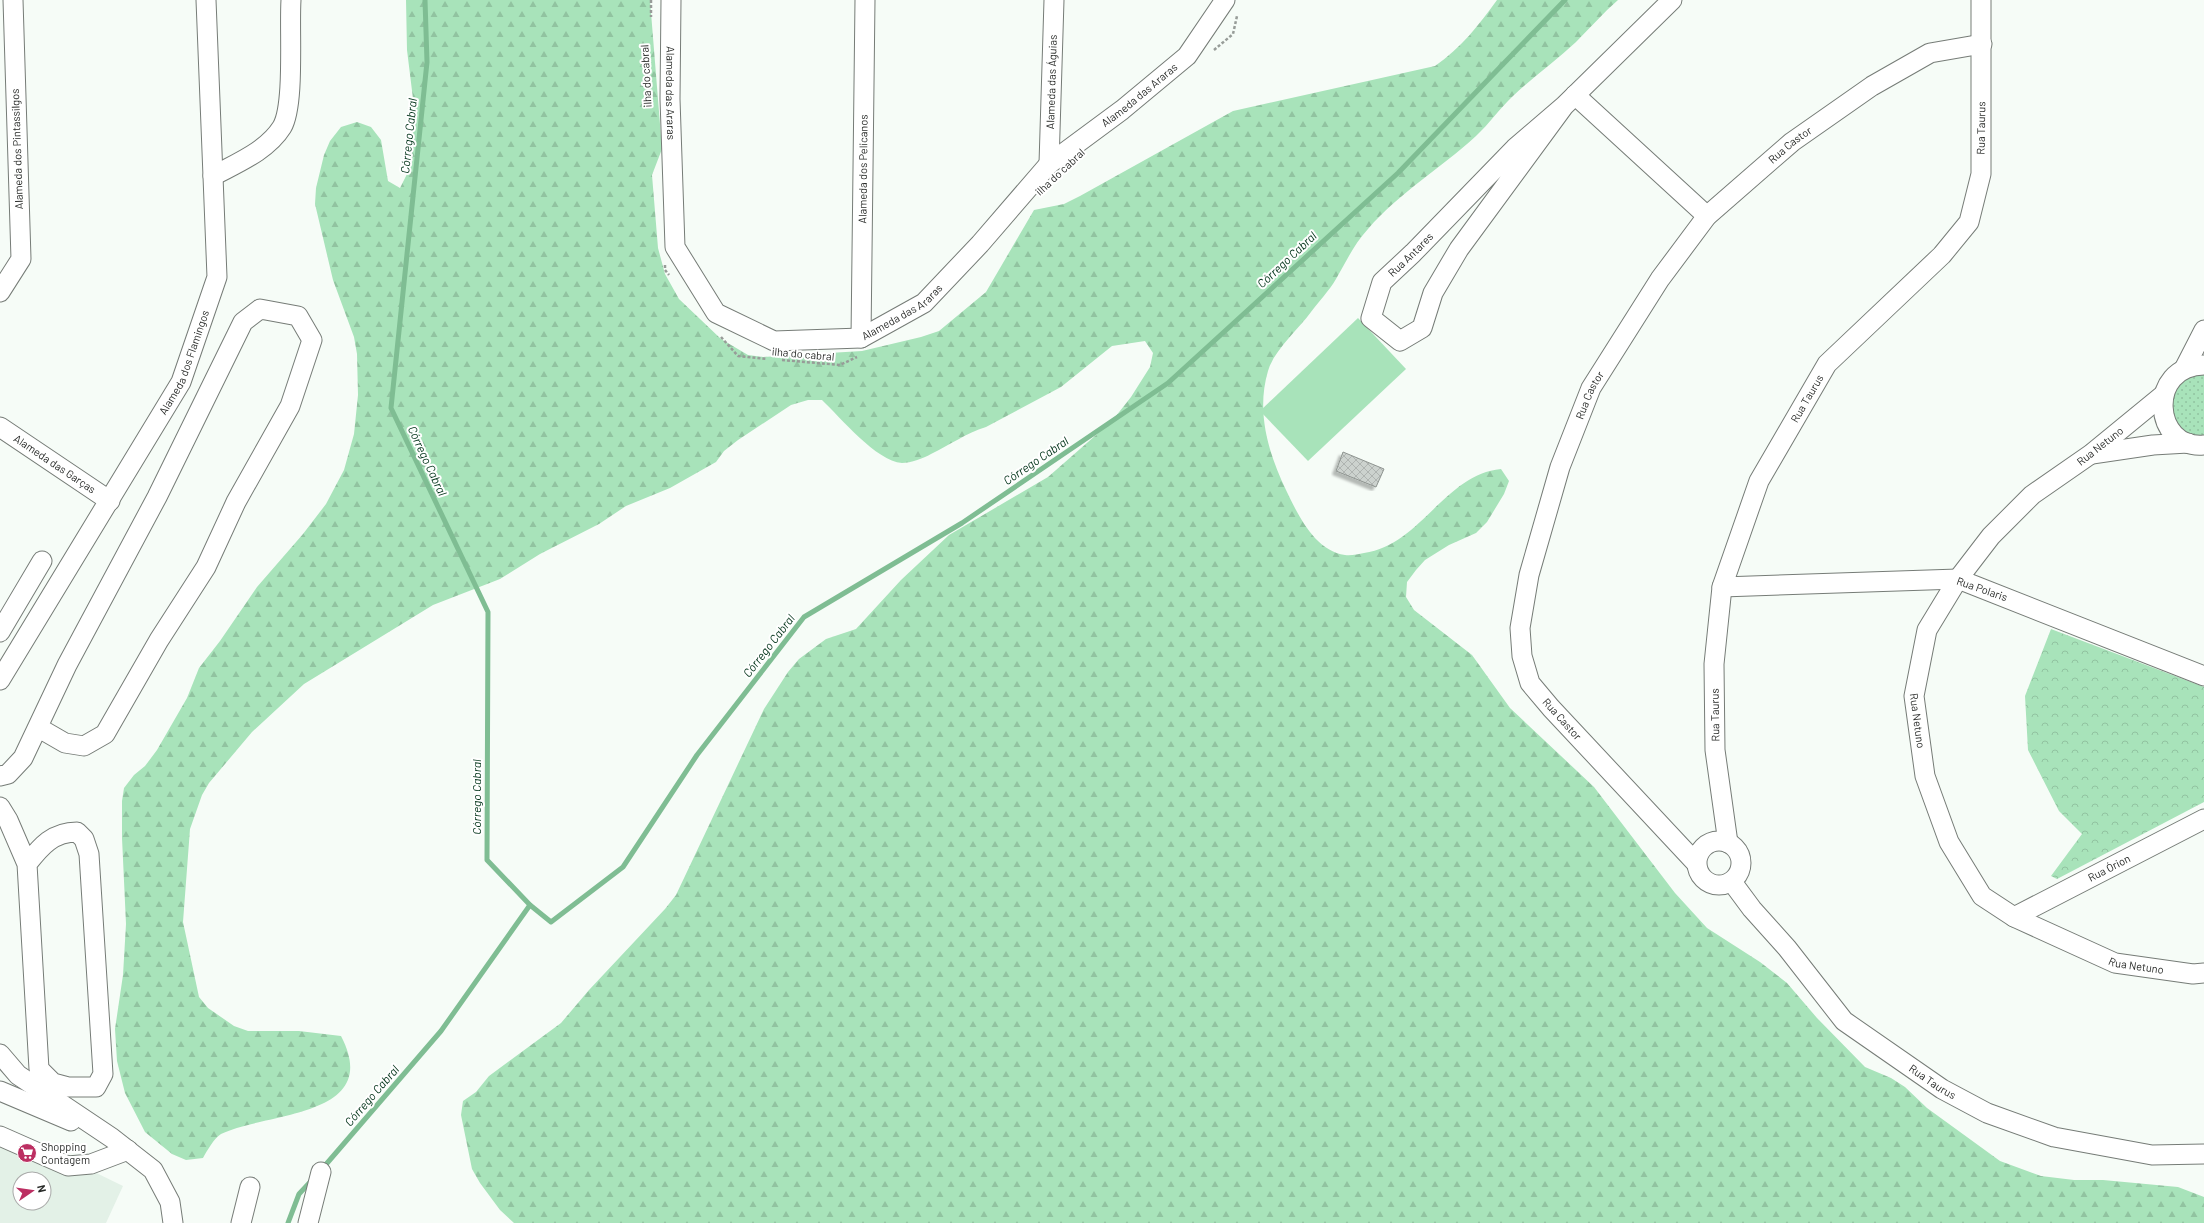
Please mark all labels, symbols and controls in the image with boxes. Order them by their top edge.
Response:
street label: Alameda das Águias [1043,34,1059,130]
street label: ilha do cabral [637,44,654,108]
street label: Alameda das Araras [664,46,678,140]
street label: Alameda das Araras [1098,60,1180,129]
street label: Alameda dos Pintassilgos [8,88,25,210]
water label: Córrego Cabral [397,97,419,174]
street label: Rua Taurus [1974,101,1987,155]
street label: Alameda dos Pelicanos [855,114,870,224]
street label: Rua Castor [1765,123,1814,166]
street label: ilha do cabral [1032,145,1087,198]
water label: Córrego Cabral [1254,228,1319,290]
street label: Rua Antares [1385,229,1435,279]
street label: Alameda das Araras [859,281,945,342]
street label: Alameda dos Flamingos [156,308,211,417]
street label: ilha do cabral [771,344,835,363]
street label: Rua Castor [1572,368,1606,421]
street label: Rua Taurus [1787,372,1826,425]
water label: Córrego Cabral [406,423,450,498]
street label: Rua Netuno [2074,423,2126,468]
street label: Alameda das Garças [12,431,98,496]
water label: Córrego Cabral [1000,433,1071,487]
street label: Rua Polaris [1955,574,2009,603]
water label: Córrego Cabral [739,611,797,679]
street label: Rua Taurus [1708,688,1721,742]
street label: Rua Netuno [1908,692,1928,749]
street label: Rua Castor [1540,695,1585,742]
water label: Córrego Cabral [469,759,483,835]
street label: Rua Órion [2085,851,2132,884]
street label: Rua Netuno [2107,954,2165,976]
street label: Rua Taurus [1907,1061,1958,1101]
water label: Córrego Cabral [341,1062,402,1128]
place label: Shopping Contagem [41,1140,90,1166]
supermarket icon: Shopping Contagem [16,1142,38,1164]
north arrow [12,1171,52,1211]
text: N [35,1184,49,1194]

